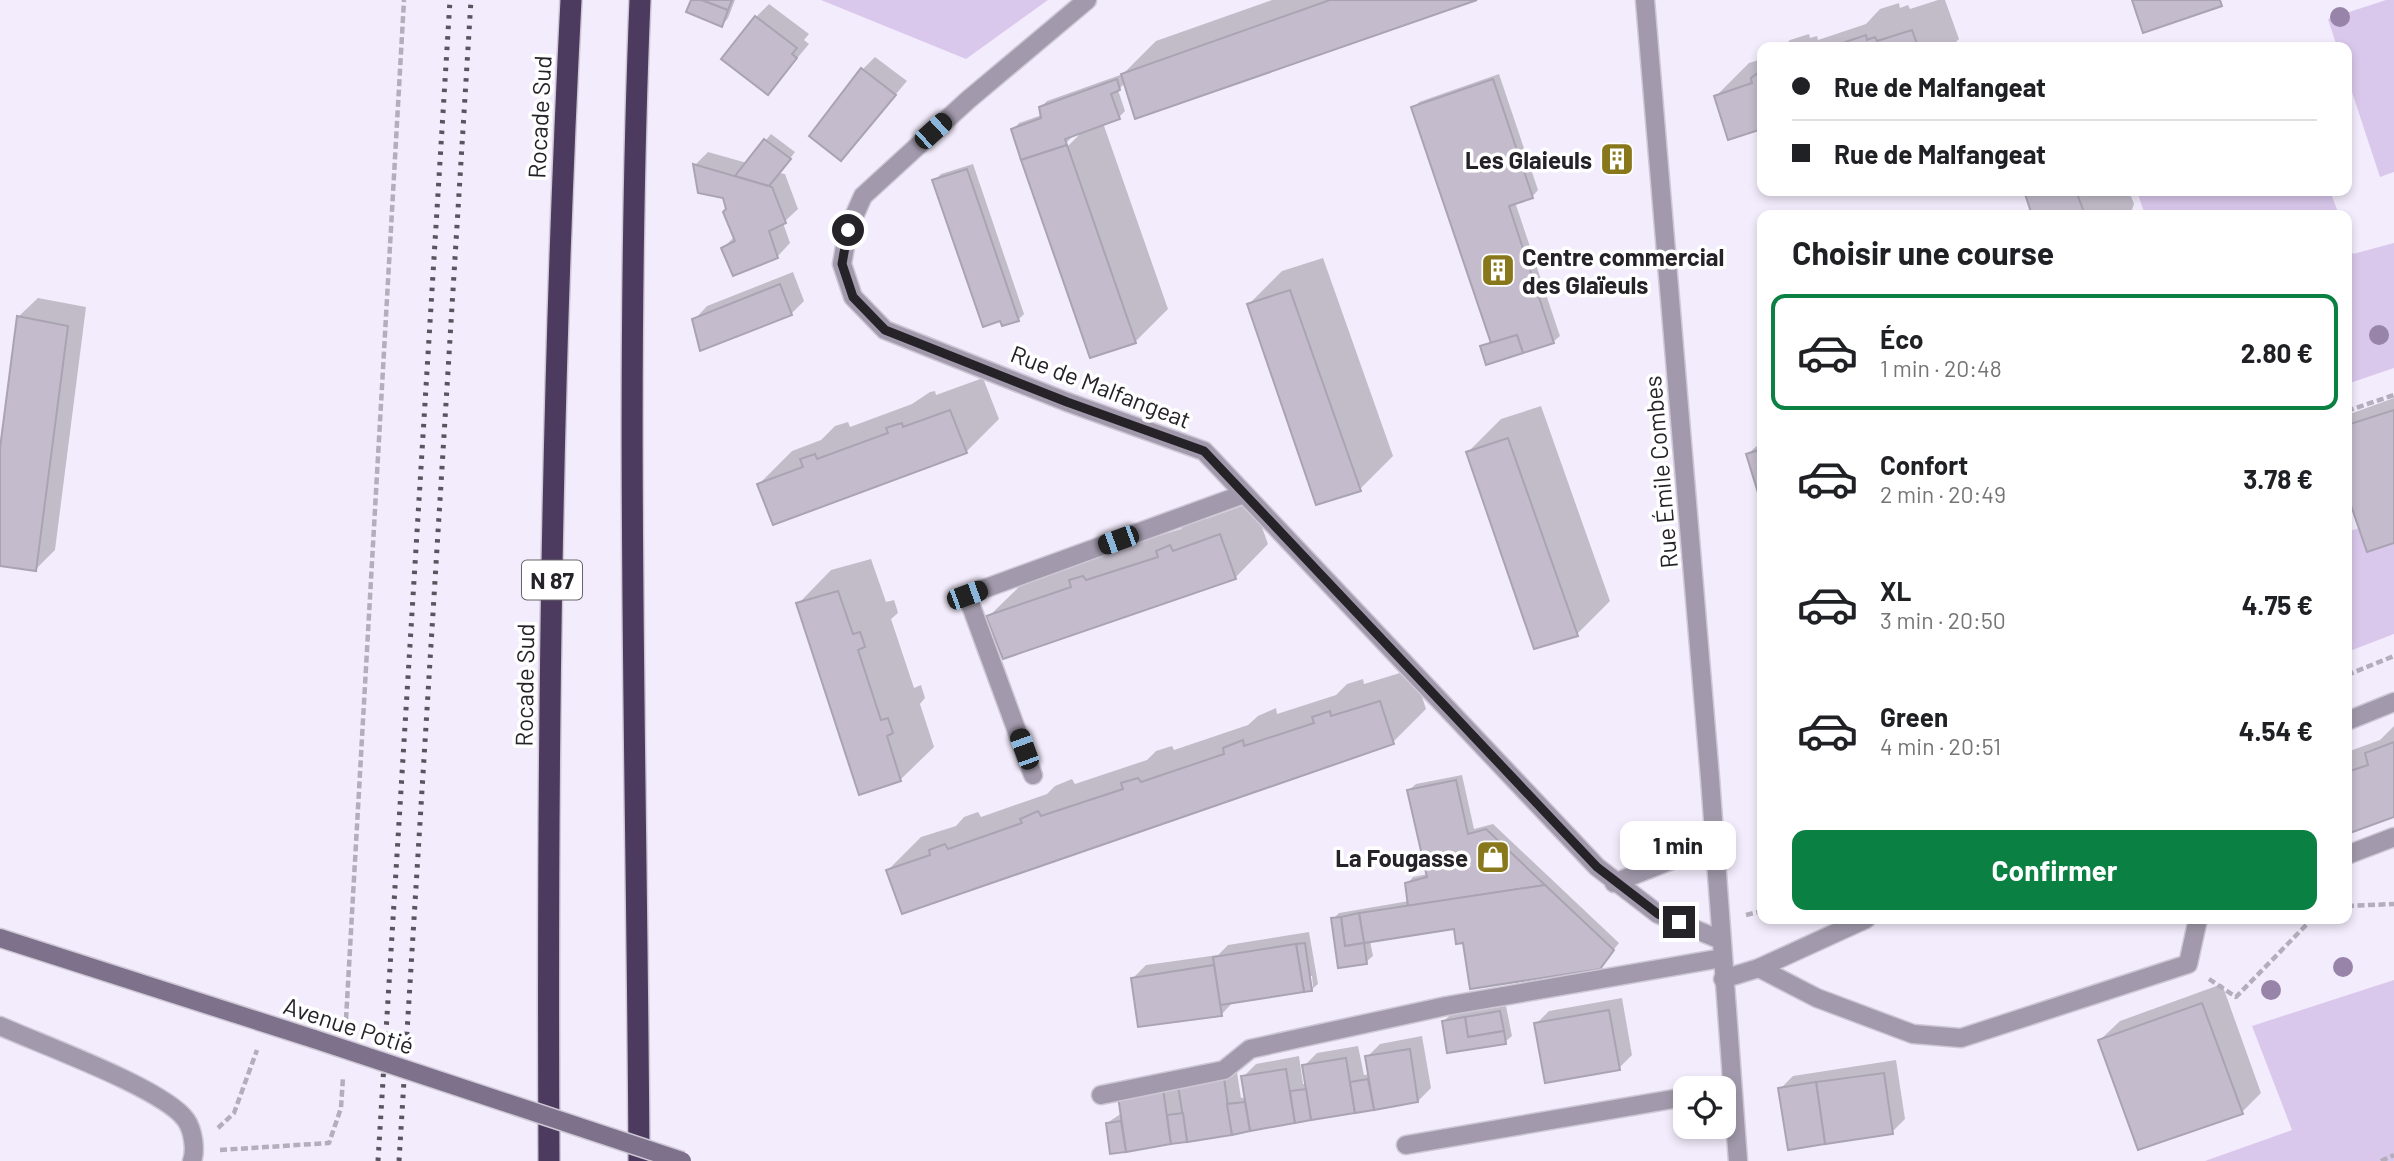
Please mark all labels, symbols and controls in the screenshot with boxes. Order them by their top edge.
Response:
street label: Rocade Sud [521,55,557,179]
text: Rue de Malfangeat [1834,71,2046,102]
car [911,109,956,153]
text: Rue de Malfangeat [1834,138,2046,169]
building icon: Les Glaieuls [1598,140,1636,178]
place label: Les Glaieuls [1465,145,1592,174]
route start [832,214,864,246]
text: Choisir une course [1792,233,2054,271]
place label: Centre commercial des Glaïeuls [1522,242,1724,299]
building icon: Centre commercial des Glaïeuls [1479,251,1517,289]
icon: car [1796,321,1859,384]
text: Éco [1880,323,1923,354]
text: 2.80 € [2241,337,2313,368]
street label: Rue de Malfangeat [1007,338,1195,434]
text: 1 min · 20:48 [1880,354,2002,382]
street label: Rue Émile Combes [1637,374,1683,570]
icon: car [1796,447,1859,510]
text: Confort [1880,449,1968,480]
text: 3.78 € [2243,463,2313,494]
text: 2 min · 20:49 [1880,480,2006,508]
car [1095,523,1142,557]
road number: N 87 [522,560,582,600]
icon: car [1796,573,1859,636]
text: XL [1880,575,1911,606]
car [944,578,991,612]
text: 4.75 € [2242,589,2313,620]
text: 3 min · 20:50 [1880,606,2006,634]
street label: Rocade Sud [508,623,540,747]
icon: car [1796,699,1859,762]
text: Green [1880,701,1948,732]
text: 4.54 € [2239,715,2313,746]
car [1007,726,1042,772]
text: 4 min · 20:51 [1880,732,2001,760]
callout: 1 min [1621,820,1737,870]
button: Confirmer [1792,830,2317,910]
text: 1 min [1653,831,1703,859]
shop icon: La Fougasse [1474,838,1512,876]
place label: La Fougasse [1335,843,1468,872]
route end [1663,906,1695,938]
street label: Avenue Potié [280,990,418,1060]
map controls [1673,1076,1736,1139]
button: locate [1673,1076,1736,1139]

